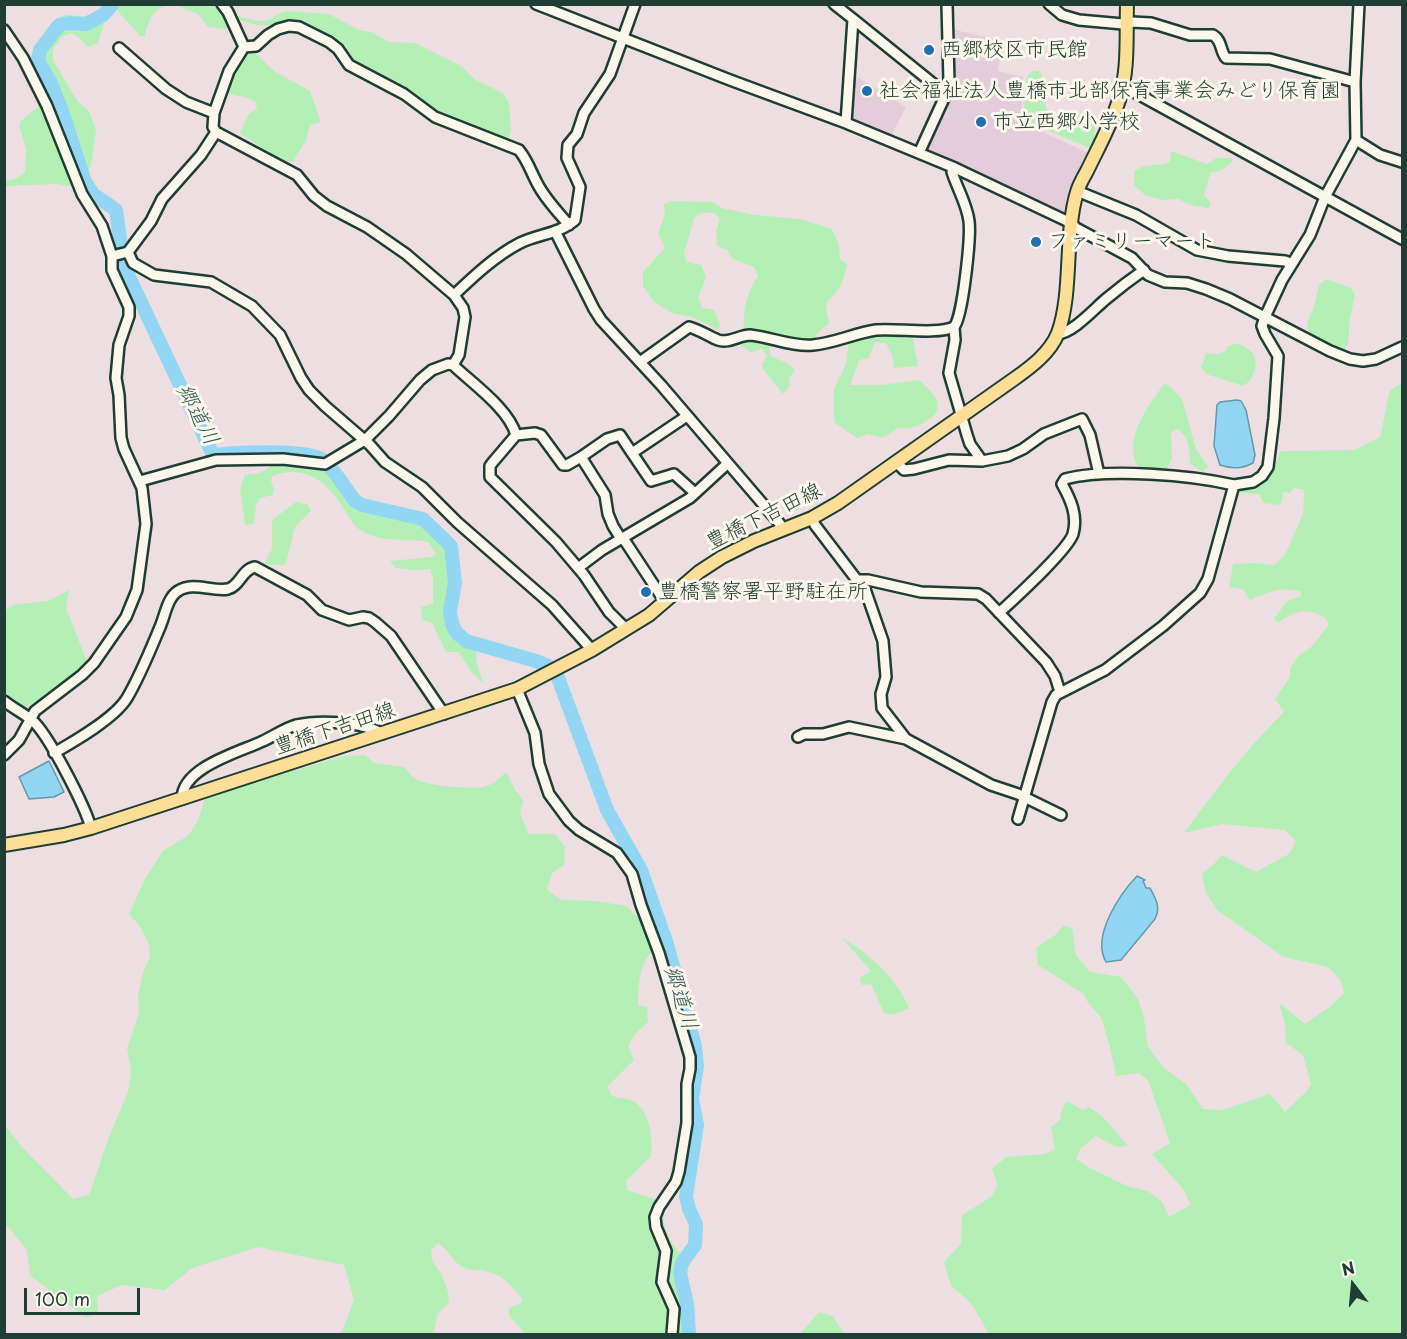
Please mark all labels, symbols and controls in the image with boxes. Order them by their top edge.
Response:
place label: 西郷校区市民館 [941,37,1088,63]
marker: 西郷校区市民館 [922,43,936,57]
place label: 社会福祉法人豊橋市北部保育事業会みどり保育園 [879,78,1341,104]
marker: 社会福祉法人豊橋市北部保育事業会みどり保育園 [860,84,874,98]
place label: 市立西郷小学校 [993,109,1140,135]
marker: 市立西郷小学校 [974,115,988,129]
place label: ファミリーマート [1048,229,1216,255]
marker: ファミリーマート [1029,235,1043,249]
water label: 郷道川 [170,380,224,450]
street label: 豊橋下吉田線 [702,478,826,556]
place label: 豊橋警察署平野駐在所 [658,579,868,605]
marker: 豊橋警察署平野駐在所 [639,585,653,599]
street label: 豊橋下吉田線 [271,698,399,760]
water label: 郷道川 [658,963,702,1033]
text: N [1339,1254,1357,1281]
north arrow [1323,1255,1383,1315]
scale bar [27,1276,142,1314]
text: 100 m [35,1285,90,1312]

